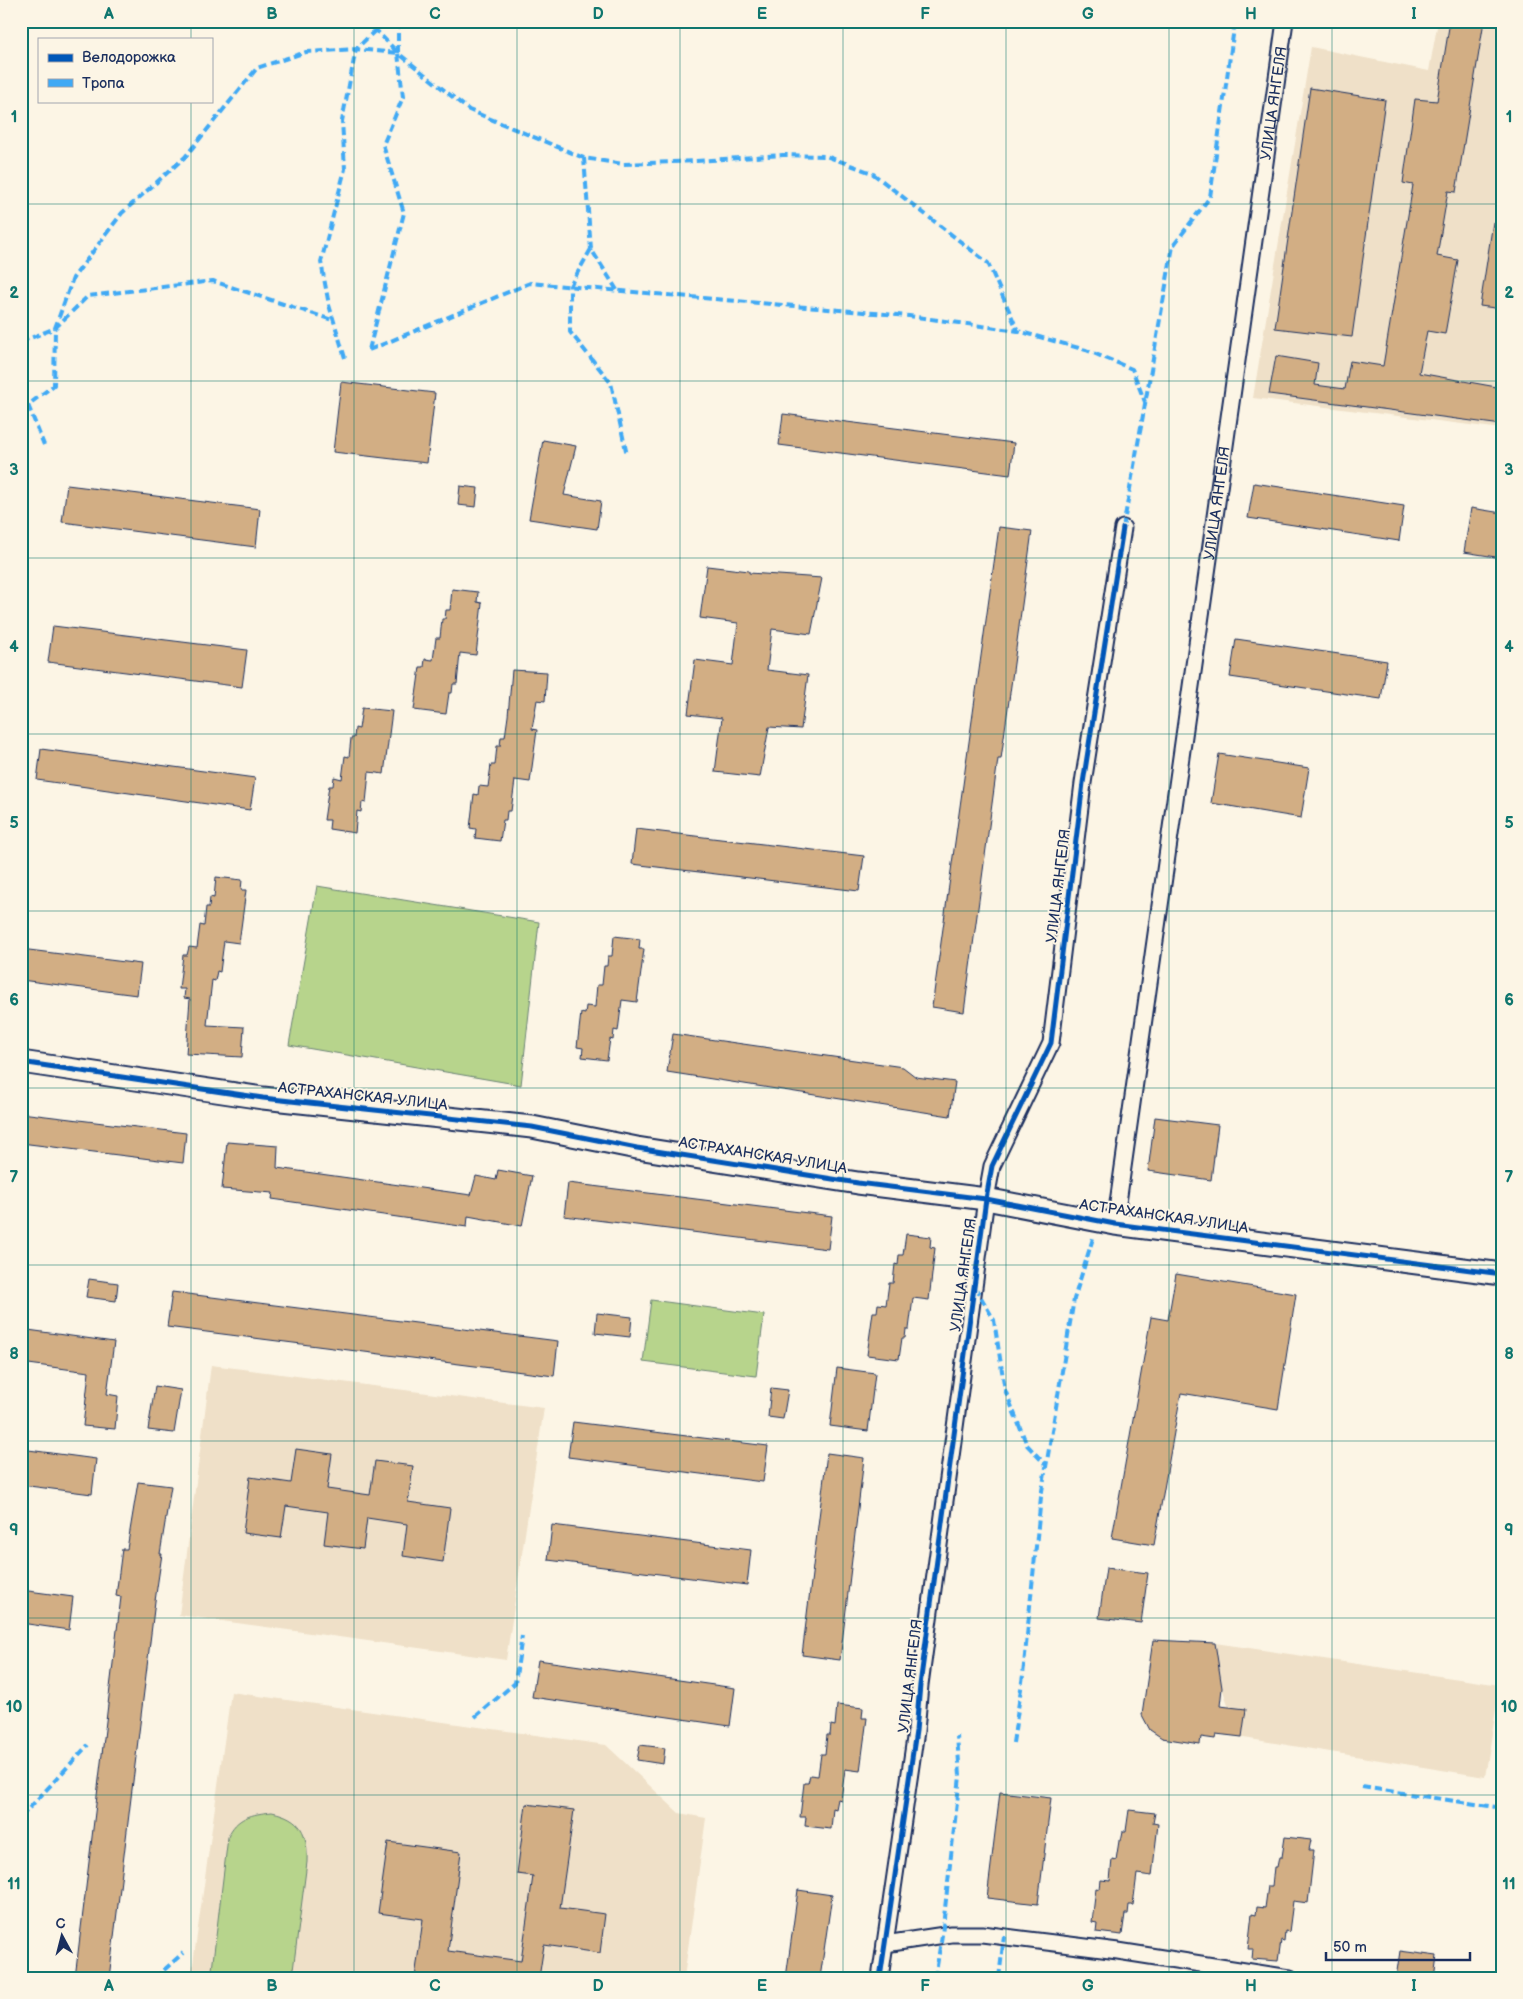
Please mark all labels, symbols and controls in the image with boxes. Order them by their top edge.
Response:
text: A [103,5,114,24]
text: B [266,5,278,24]
text: C [429,5,441,24]
text: D [592,5,604,24]
text: E [757,5,767,24]
text: F [920,5,930,24]
text: G [1082,5,1094,24]
text: H [1245,5,1257,24]
text: I [1411,5,1417,24]
legend [38,38,212,102]
street label: УЛИЦА ЯНГЕЛЯ [1256,45,1291,161]
text: Велодорожка [82,48,176,67]
text: Тропа [82,74,125,93]
text: 1 [11,108,17,127]
text: 1 [1506,108,1512,127]
text: 2 [9,284,19,303]
text: 2 [1504,284,1514,303]
street label: УЛИЦА ЯНГЕЛЯ [1200,445,1235,561]
text: 3 [9,461,19,480]
text: 3 [1504,461,1514,480]
text: 4 [9,638,19,657]
text: 4 [1504,638,1514,657]
text: 5 [9,814,19,833]
text: 5 [1504,814,1514,833]
street label: УЛИЦА ЯНГЕЛЯ [1042,828,1075,944]
text: 6 [9,991,19,1010]
text: 6 [1504,991,1514,1010]
street label: АСТРАХАНСКАЯ УЛИЦА [276,1078,450,1115]
street label: АСТРАХАНСКАЯ УЛИЦА [676,1133,849,1178]
text: 7 [10,1168,19,1187]
text: 7 [1505,1168,1514,1187]
street label: АСТРАХАНСКАЯ УЛИЦА [1077,1195,1250,1238]
street label: УЛИЦА ЯНГЕЛЯ [946,1217,981,1333]
text: 8 [9,1345,19,1364]
text: 8 [1504,1345,1514,1364]
text: 9 [9,1521,19,1540]
text: 9 [1504,1521,1514,1540]
street label: УЛИЦА ЯНГЕЛЯ [894,1618,927,1734]
text: 10 [6,1698,22,1717]
text: 10 [1501,1698,1517,1717]
text: 11 [7,1875,21,1894]
text: 11 [1502,1875,1516,1894]
north arrow [38,1912,88,1962]
text: С [55,1915,67,1933]
scale bar [1326,1929,1469,1961]
text: 50 m [1333,1938,1367,1957]
text: A [103,1977,114,1996]
text: B [266,1977,278,1996]
text: C [429,1977,441,1996]
text: D [592,1977,604,1996]
text: E [757,1977,767,1996]
text: F [920,1977,930,1996]
text: G [1082,1977,1094,1996]
text: H [1245,1977,1257,1996]
text: I [1411,1977,1417,1996]

